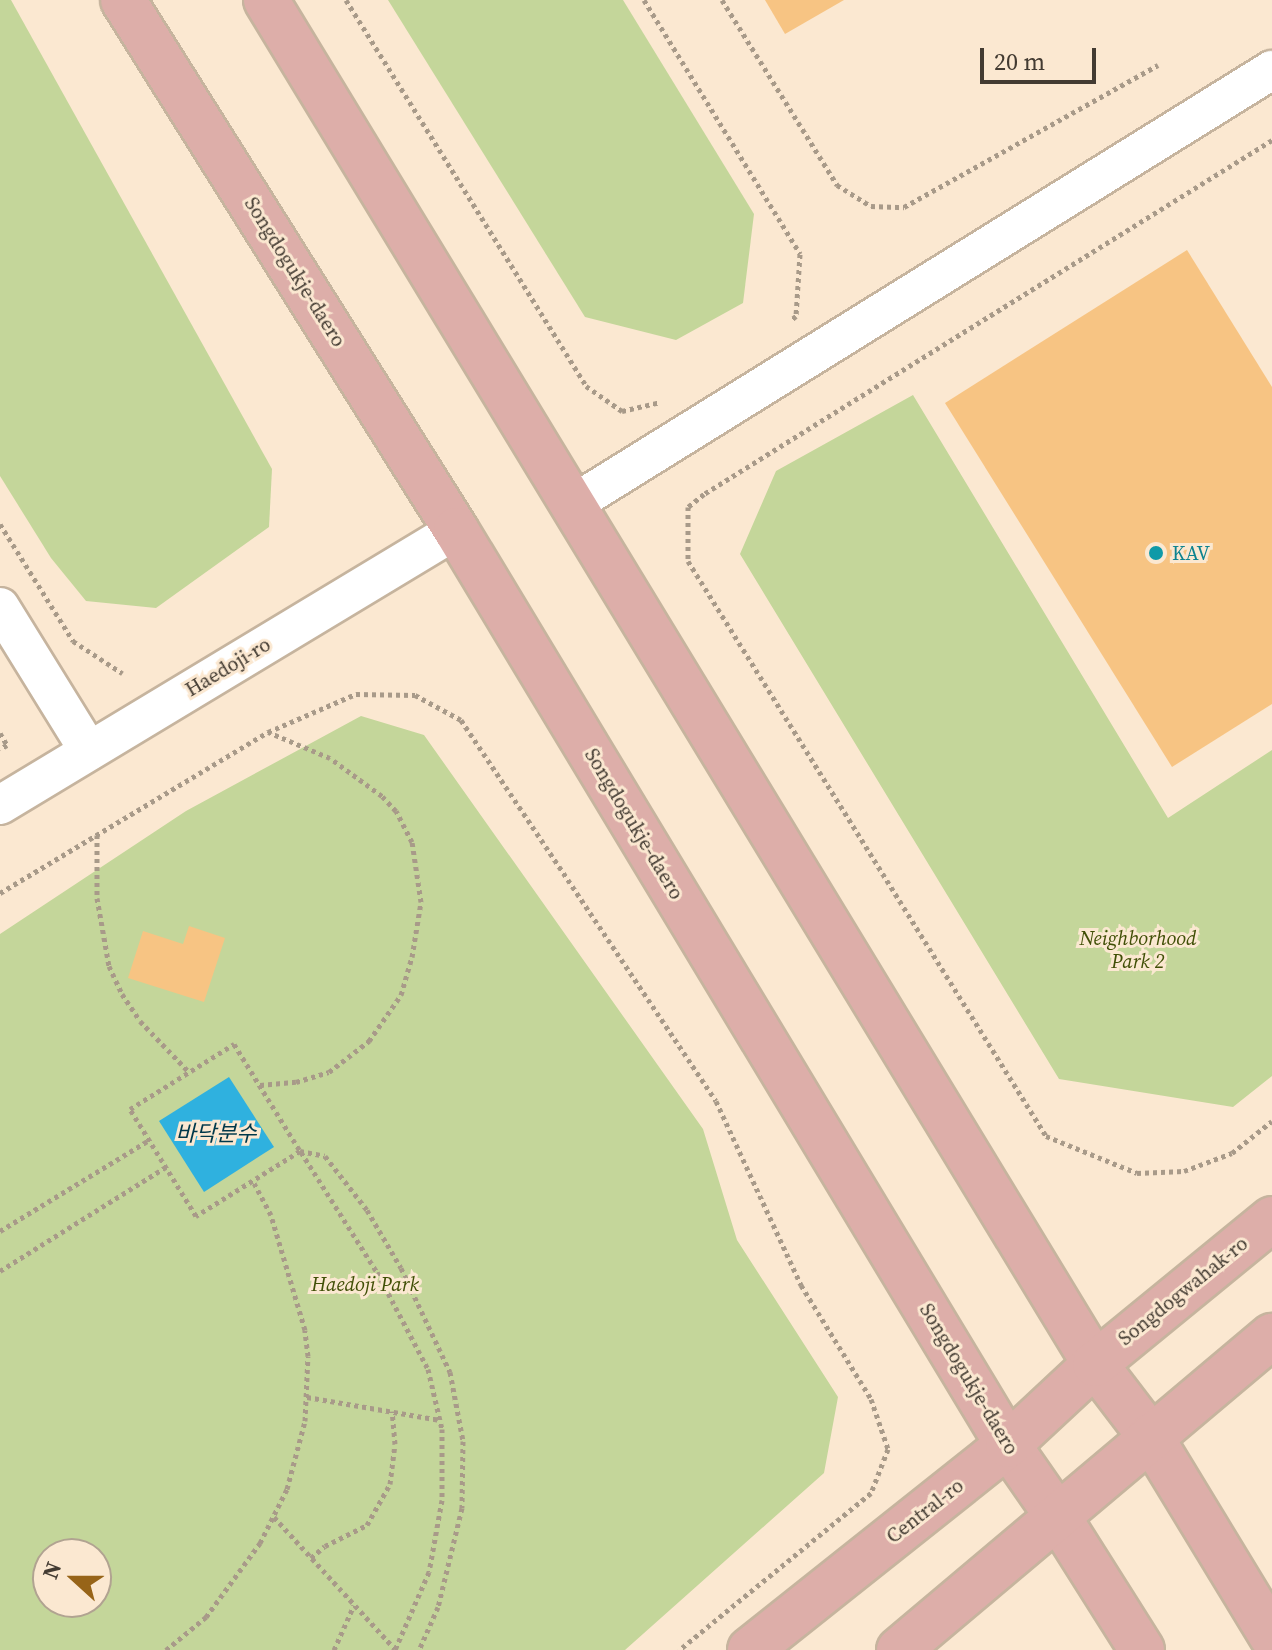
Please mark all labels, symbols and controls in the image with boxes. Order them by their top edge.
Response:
scale bar [984,32,1100,82]
text: 20 m [994,45,1045,78]
street label: Songdogukje-daero [239,193,351,351]
place label: KAV [1172,541,1210,565]
marker: KAV [1147,544,1165,562]
street label: Haedoji-ro [181,632,275,702]
street label: Songdogukje-daero [579,744,689,904]
park label: Neighborhood Park 2 [1079,926,1197,973]
water label: 바닥분수 [176,1121,256,1147]
street label: Songdogwahak-ro [1113,1231,1253,1351]
park label: Haedoji Park [311,1272,419,1296]
street label: Songdogukje-daero [914,1299,1024,1459]
street label: Central-ro [882,1473,968,1549]
north arrow [32,1538,112,1618]
text: N [35,1557,68,1583]

